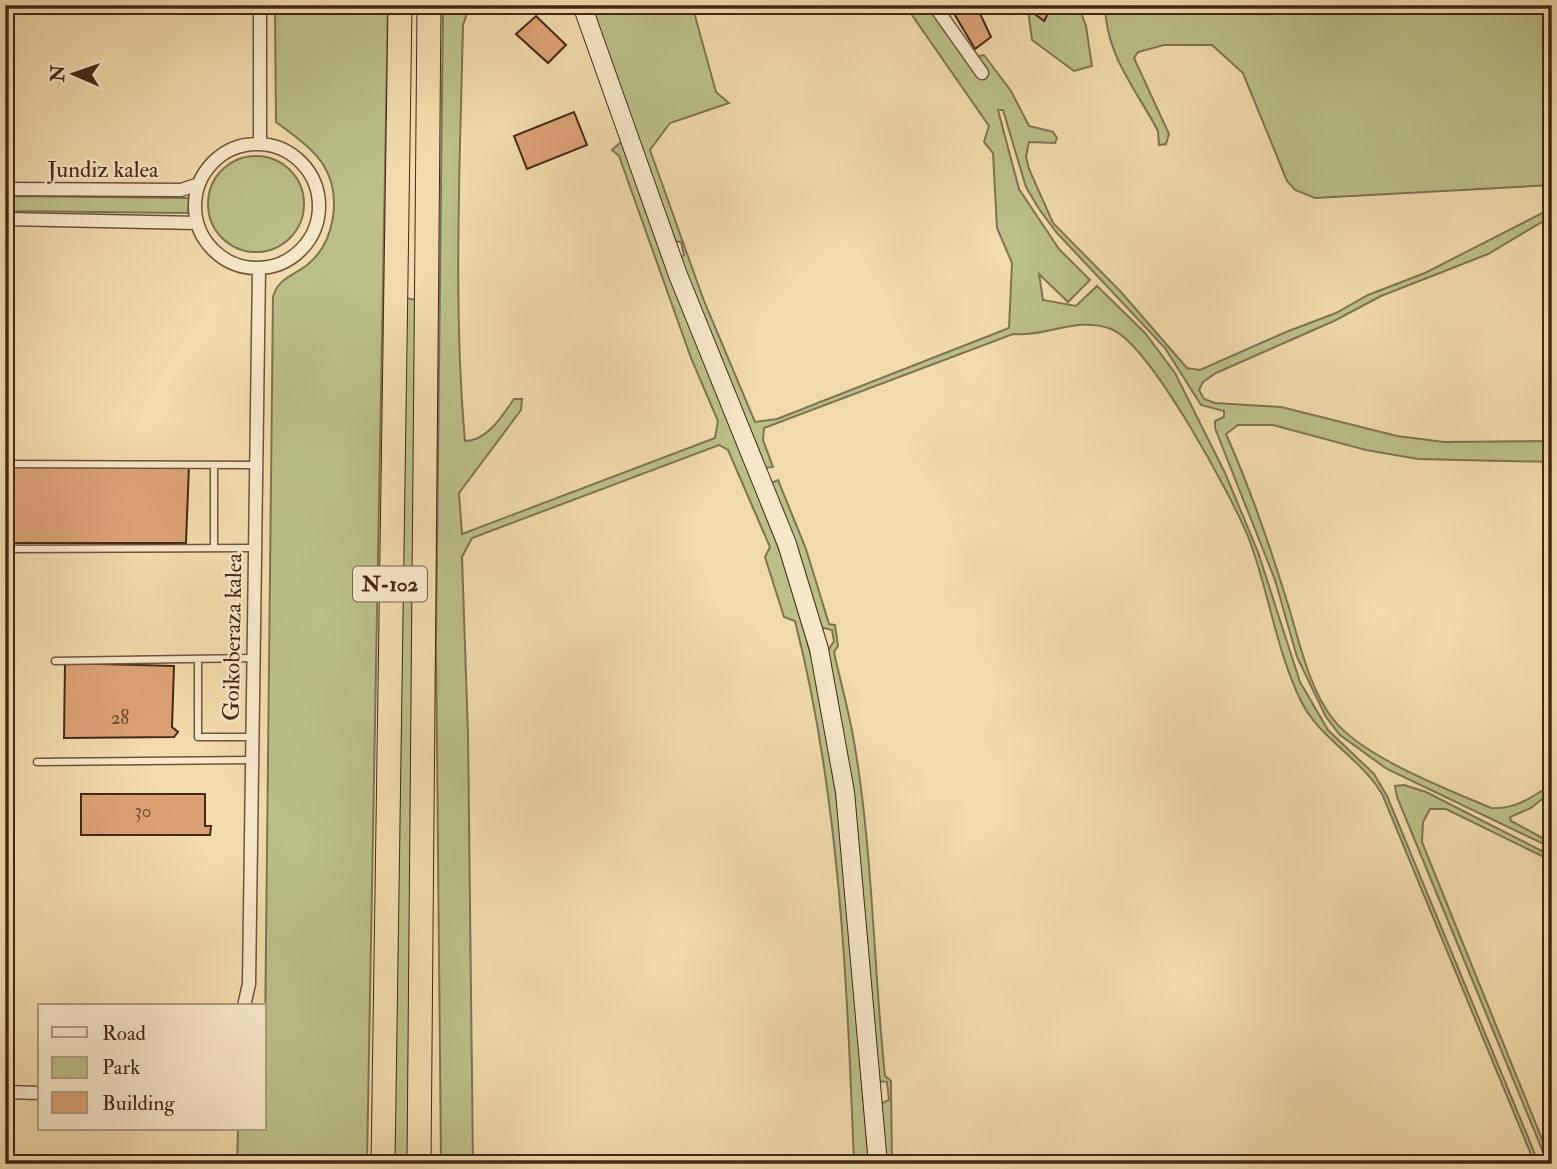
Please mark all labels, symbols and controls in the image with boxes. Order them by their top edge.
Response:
north arrow [38,38,108,108]
text: N [46,64,70,83]
street label: Jundiz kalea [46,155,159,184]
street label: Goikoberaza kalea [217,552,248,721]
road number: N-102 [353,566,427,602]
house number: 28 [111,706,129,730]
house number: 30 [134,799,152,823]
legend [38,1004,266,1130]
text: Road [102,1020,147,1047]
text: Park [102,1054,140,1081]
text: Building [102,1090,175,1117]

